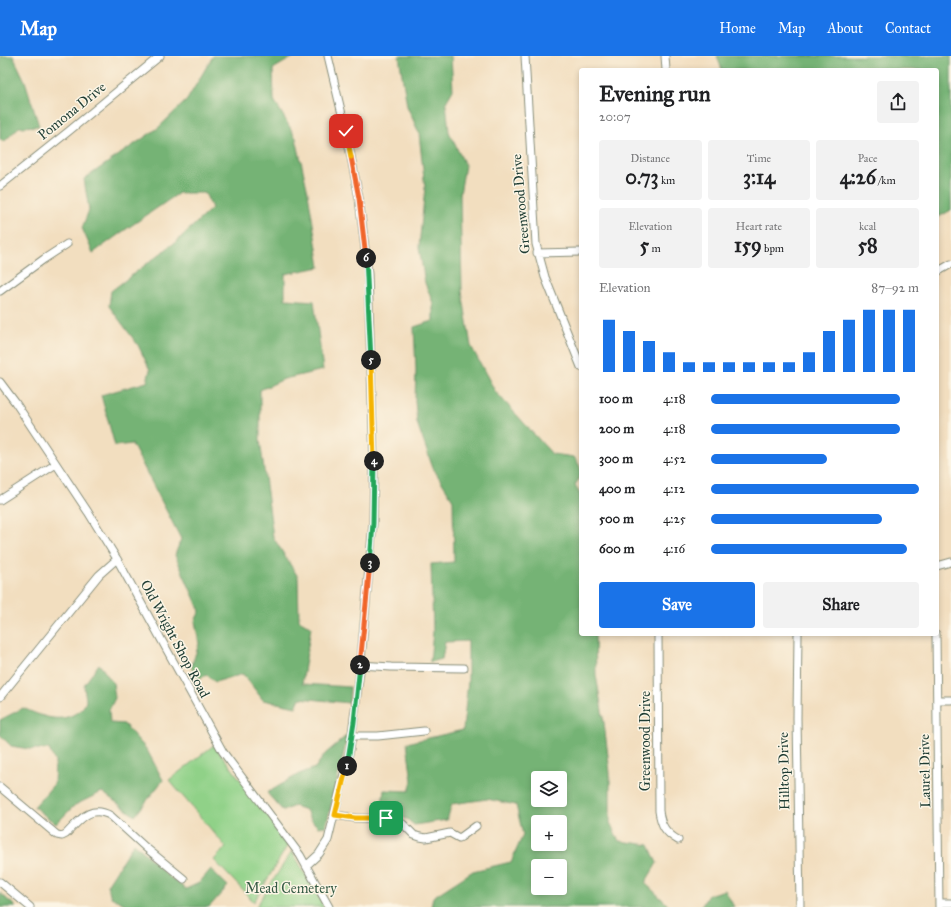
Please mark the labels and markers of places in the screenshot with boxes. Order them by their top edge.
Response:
pin [329,114,363,148]
pin: 6 [356,248,376,268]
pin: 5 [361,350,381,370]
pin: 4 [364,451,384,471]
pin: 3 [360,553,380,573]
pin: 2 [350,655,370,675]
pin: 1 [337,756,357,776]
pin [369,801,403,835]

